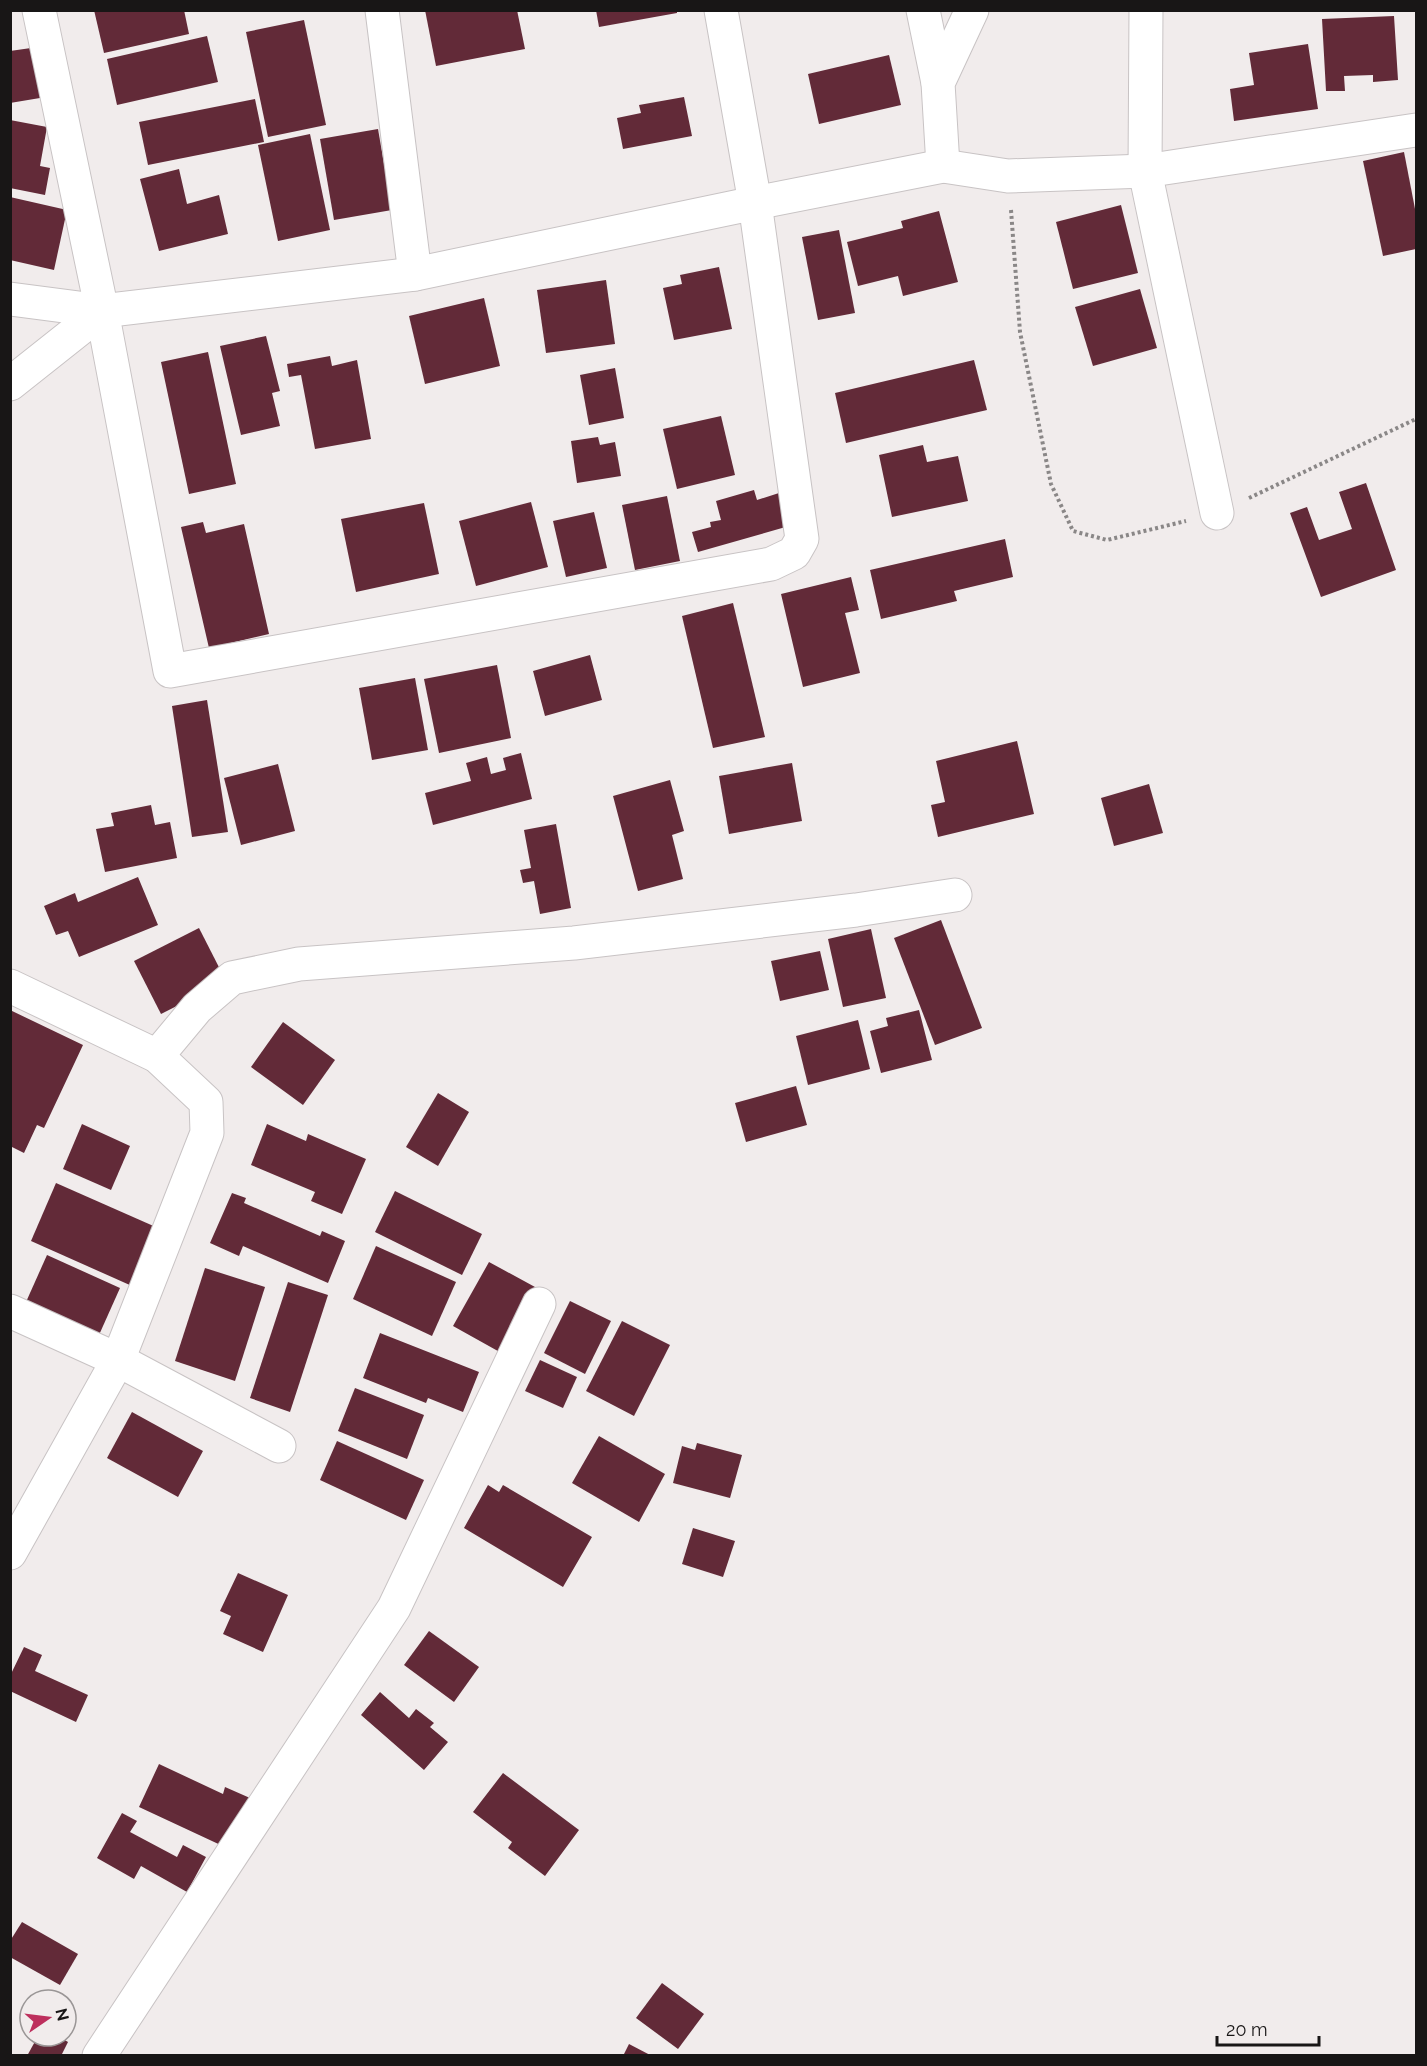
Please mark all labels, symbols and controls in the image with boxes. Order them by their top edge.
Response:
north arrow [18,1988,78,2048]
text: N [51,2006,73,2023]
scale bar [1217,2009,1319,2047]
text: 20 m [1226,2019,1268,2040]

